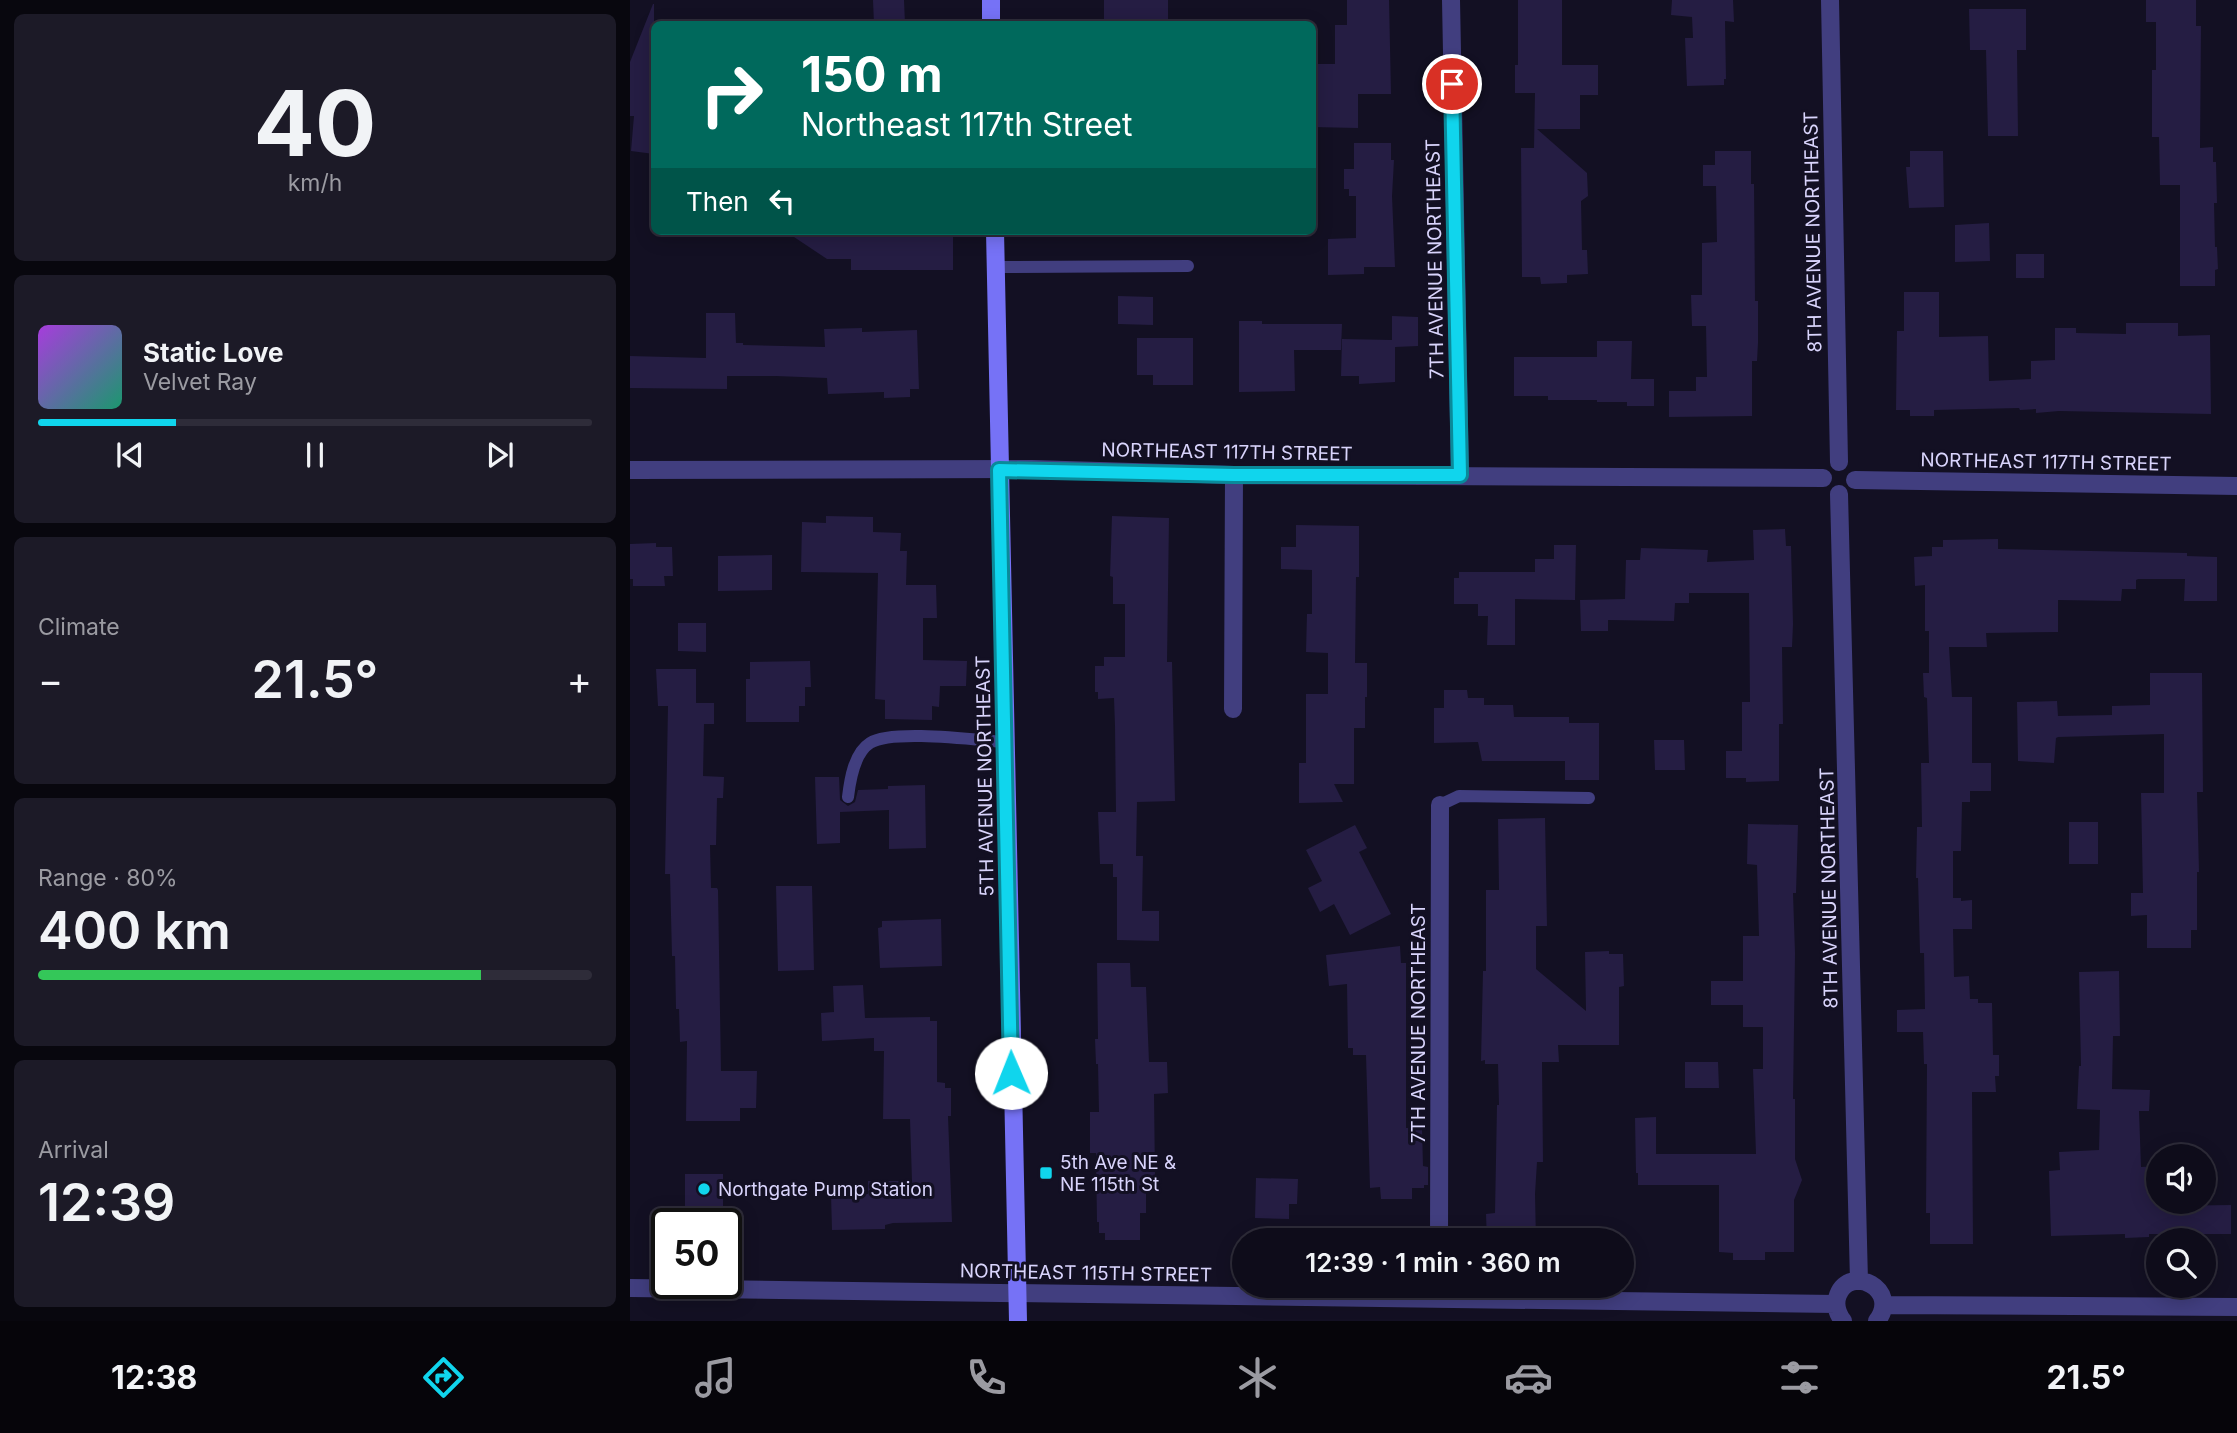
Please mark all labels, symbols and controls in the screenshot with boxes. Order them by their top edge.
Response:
text: 150 m [801,45,943,104]
icon: right [686,49,777,140]
pin [1422,54,1482,114]
icon: arrive [1433,65,1471,103]
text: 40 [254,68,376,178]
text: Northeast 117th Street [801,105,1132,144]
street label: 8TH AVENUE NORTHEAST [1799,111,1827,353]
street label: 7TH AVENUE NORTHEAST [1421,139,1449,379]
text: km/h [288,169,342,197]
icon: left [763,182,801,220]
text: Then [686,186,749,217]
text: Static Love [143,337,284,368]
text: Velvet Ray [143,368,257,396]
icon: previous [111,436,149,474]
icon: pause [296,436,334,474]
icon: next [481,436,519,474]
street label: NORTHEAST 117TH STREET [1101,438,1353,466]
street label: NORTHEAST 117TH STREET [1920,448,2172,476]
text: Climate [38,613,120,641]
text: 21.5° [252,648,378,711]
street label: 5TH AVENUE NORTHEAST [971,655,999,897]
text: − [38,657,63,703]
text: + [567,657,592,703]
street label: 8TH AVENUE NORTHEAST [1815,767,1843,1009]
text: Range · 80% [38,864,178,892]
text: 400 km [38,899,231,962]
street label: 7TH AVENUE NORTHEAST [1407,903,1430,1143]
position arrow [974,1036,1048,1110]
text: Arrival [38,1136,109,1164]
map controls [2146,1144,2216,1298]
button: sound [2146,1144,2216,1214]
place label: 5th Ave NE & NE 115th St [1060,1151,1176,1196]
marker: 5th Ave NE & NE 115th St [1038,1165,1054,1181]
text: 12:39 [38,1171,175,1234]
place label: Northgate Pump Station [718,1178,933,1201]
marker: Northgate Pump Station [696,1181,712,1197]
speed limit sign: 50 [651,1208,742,1299]
button: search [2146,1228,2216,1298]
text: 12:39 · 1 min · 360 m [1305,1247,1561,1278]
street label: NORTHEAST 115TH STREET [960,1259,1212,1287]
icon: directions [419,1353,468,1402]
icon: music [691,1353,740,1402]
icon: phone [962,1353,1011,1402]
icon: climate [1233,1353,1282,1402]
icon: car [1504,1353,1553,1402]
icon: filters [1775,1353,1824,1402]
text: 12:38 [111,1358,197,1397]
text: 21.5° [2046,1358,2126,1397]

